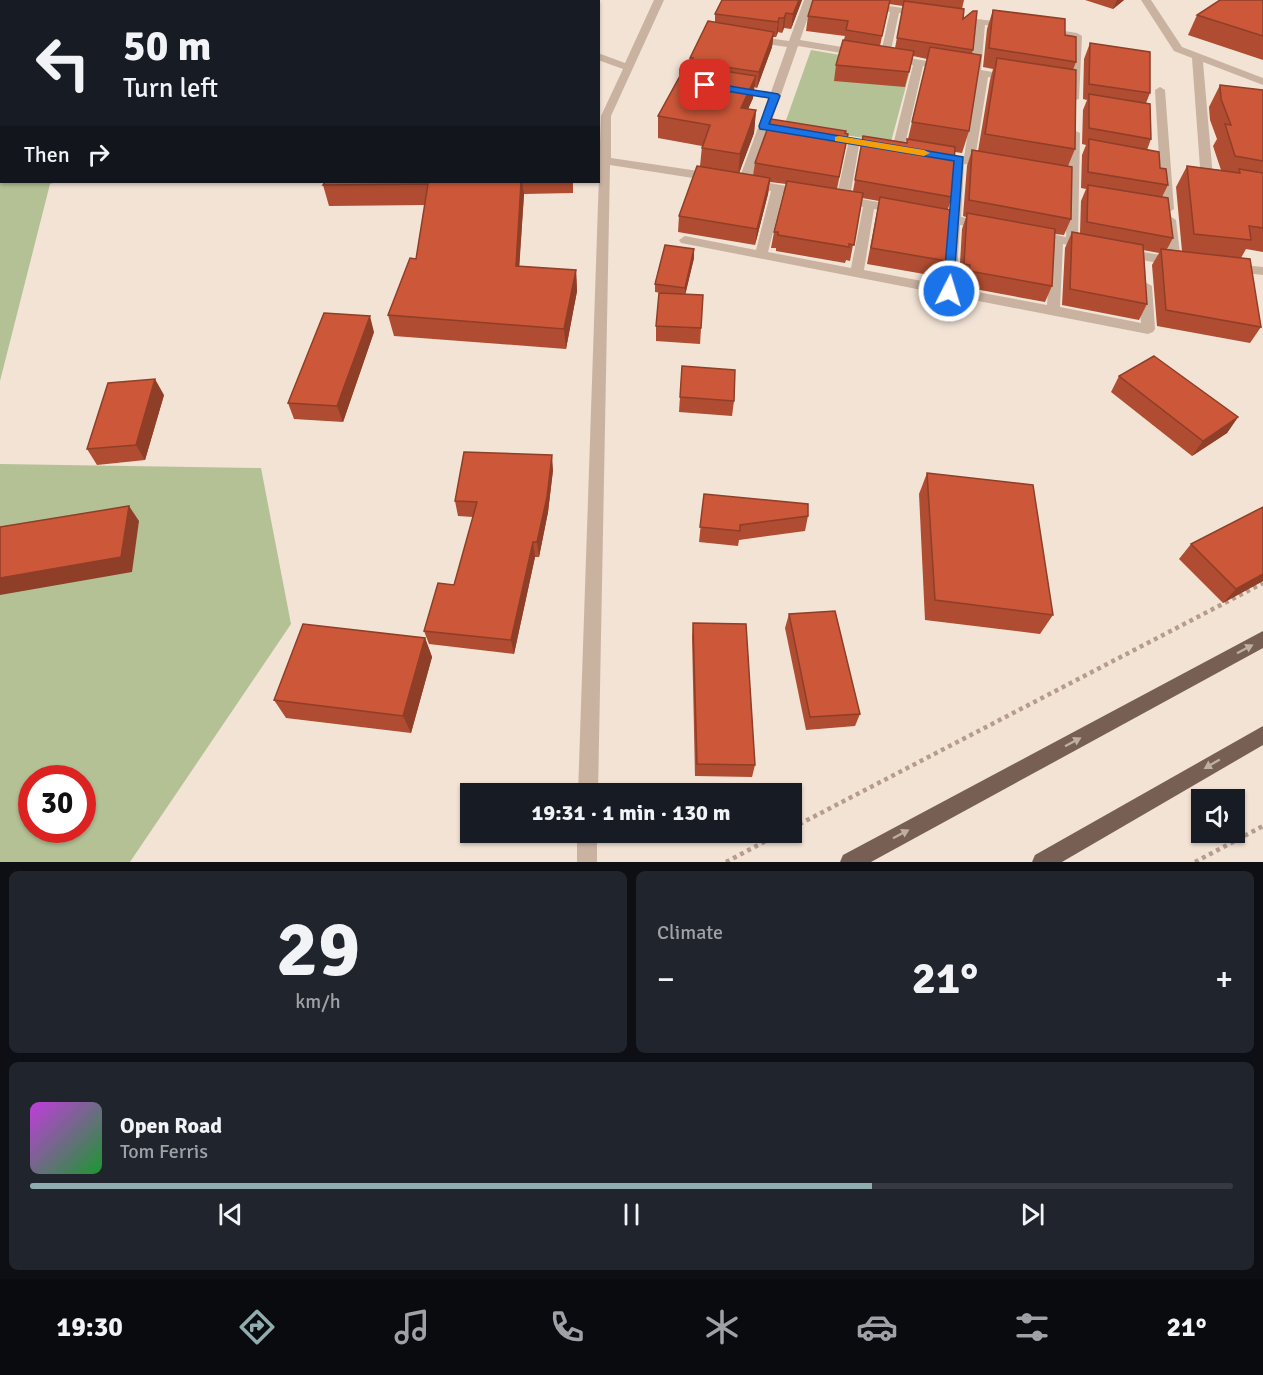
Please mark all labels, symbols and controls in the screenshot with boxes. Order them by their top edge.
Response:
text: 50 m [123,21,212,72]
icon: left [24,24,102,102]
pin [679,59,730,110]
icon: arrive [688,68,721,101]
text: Turn left [123,72,218,105]
icon: right [82,138,115,171]
text: Then [24,141,70,168]
position arrow [917,259,981,323]
one-way arrow [1236,644,1253,654]
one-way arrow [1065,737,1082,747]
one-way arrow [1204,759,1220,770]
speed limit sign: 30 [18,765,96,843]
map controls [1191,789,1245,843]
button: sound [1191,789,1245,843]
text: 19:31 · 1 min · 130 m [531,799,731,826]
one-way arrow [893,829,910,839]
text: 29 [276,902,360,998]
text: Climate [657,920,723,945]
text: 21° [912,951,978,1006]
text: − [657,959,675,1000]
text: + [1215,959,1233,1000]
text: km/h [295,989,341,1014]
text: Open Road [120,1112,222,1139]
text: Tom Ferris [120,1139,208,1164]
icon: previous [214,1198,247,1231]
icon: pause [615,1198,648,1231]
icon: next [1016,1198,1049,1231]
icon: directions [236,1306,278,1348]
icon: music [391,1306,433,1348]
icon: phone [546,1306,588,1348]
icon: climate [701,1306,743,1348]
icon: car [856,1306,898,1348]
icon: filters [1011,1306,1053,1348]
text: 19:30 [57,1311,123,1344]
text: 21° [1166,1311,1206,1344]

